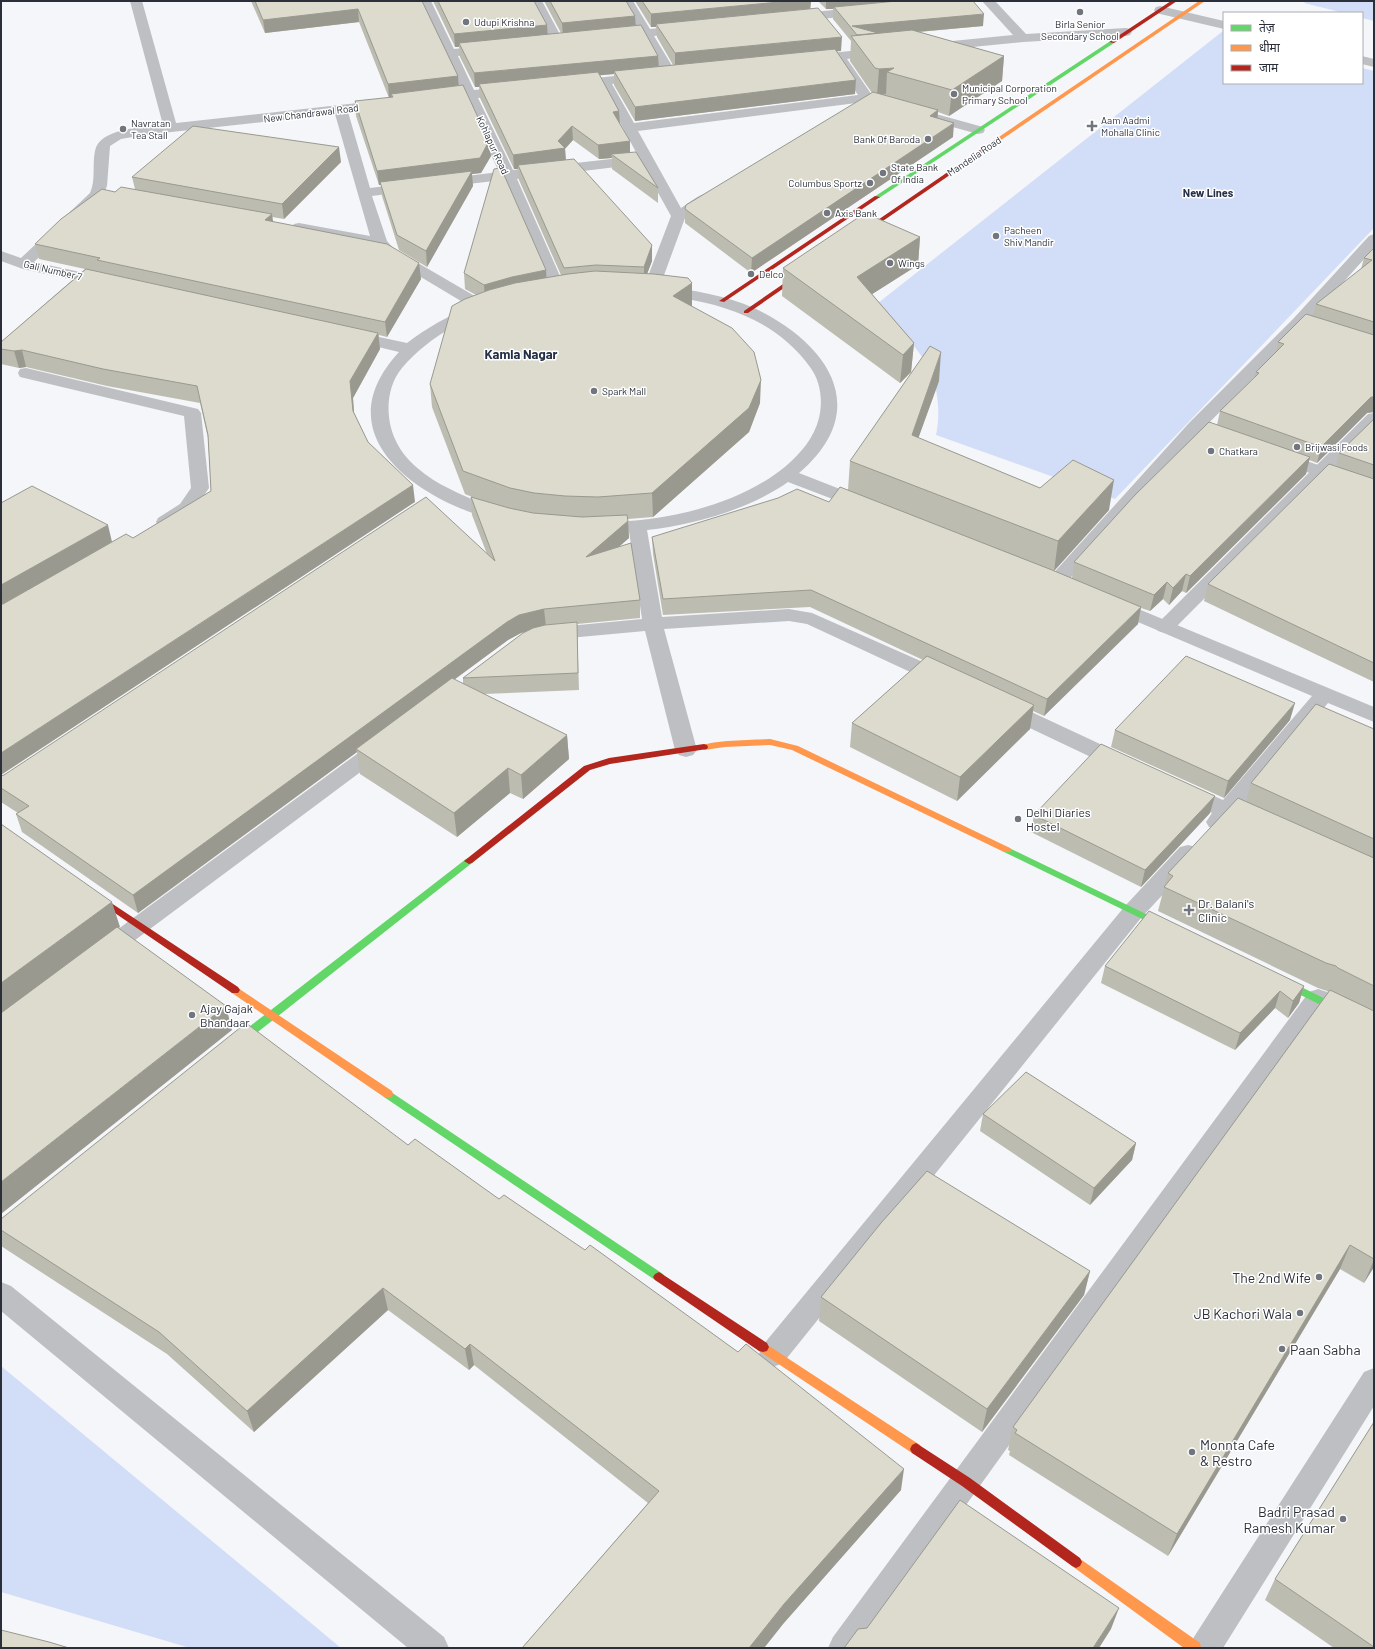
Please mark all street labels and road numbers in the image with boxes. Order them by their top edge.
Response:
street label: New Chandrawal Road [263,101,359,125]
street label: Kohlapur Road [474,114,512,176]
street label: Mandelia Road [945,134,1003,178]
street label: Gali Number 7 [23,257,84,283]

